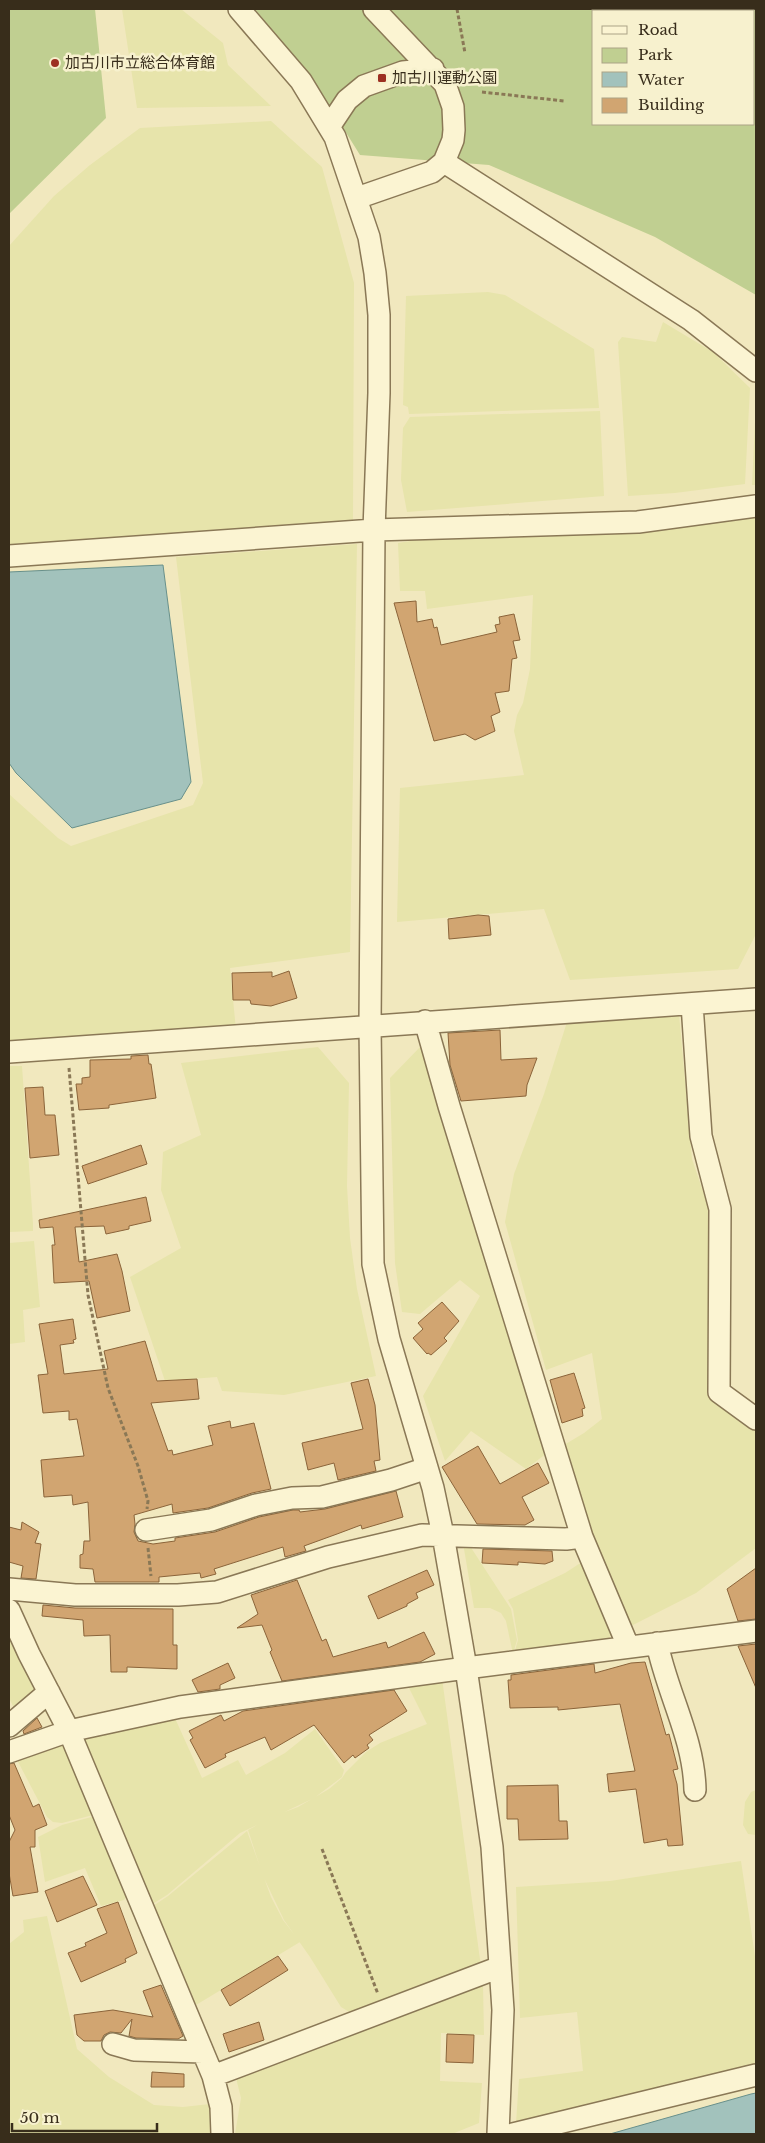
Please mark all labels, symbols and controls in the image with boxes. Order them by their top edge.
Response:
legend [592,10,755,125]
text: Road [638,20,678,39]
text: Park [638,45,674,64]
place label: 加古川市立総合体育館 [65,53,215,72]
marker: 加古川市立総合体育館 [49,57,61,69]
place label: 加古川運動公園 [392,68,497,87]
text: Water [637,70,685,89]
marker: 加古川運動公園 [376,72,388,84]
text: Building [638,95,705,114]
scale bar [12,2100,158,2132]
text: 50 m [20,2108,60,2127]

